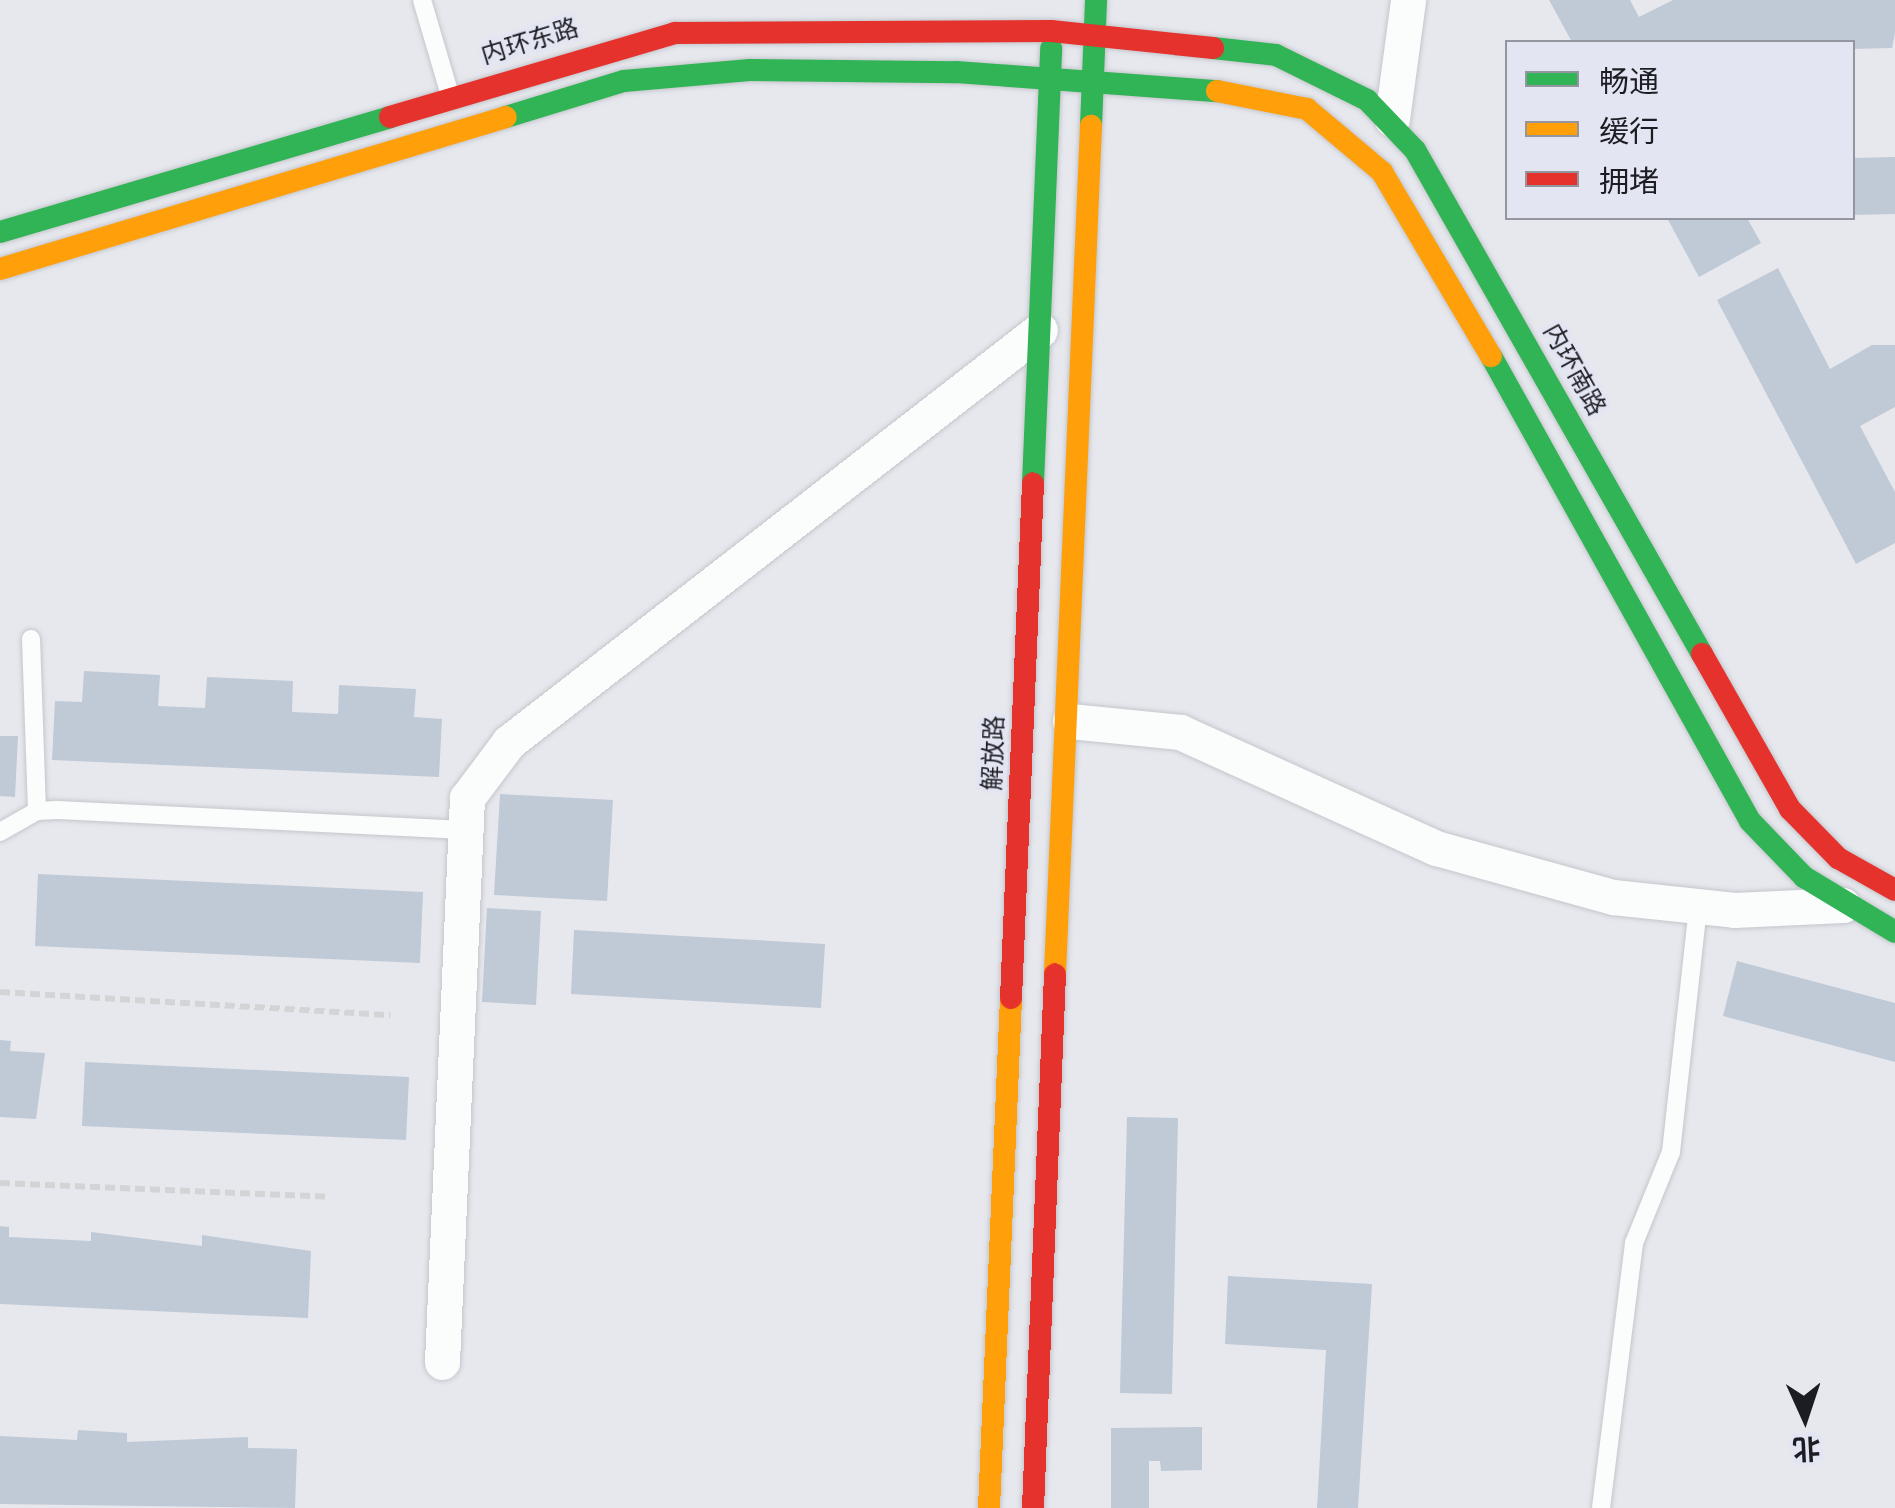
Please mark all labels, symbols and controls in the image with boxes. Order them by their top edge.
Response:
street label: 内环东路 [478,13,582,71]
legend [1505,40,1855,220]
text: 畅通 [1599,64,1659,100]
text: 缓行 [1599,114,1659,150]
text: 拥堵 [1599,164,1659,200]
street label: 内环南路 [1537,319,1611,421]
street label: 解放路 [978,715,1010,791]
north arrow [1755,1368,1855,1468]
text: 北 [1792,1431,1821,1466]

